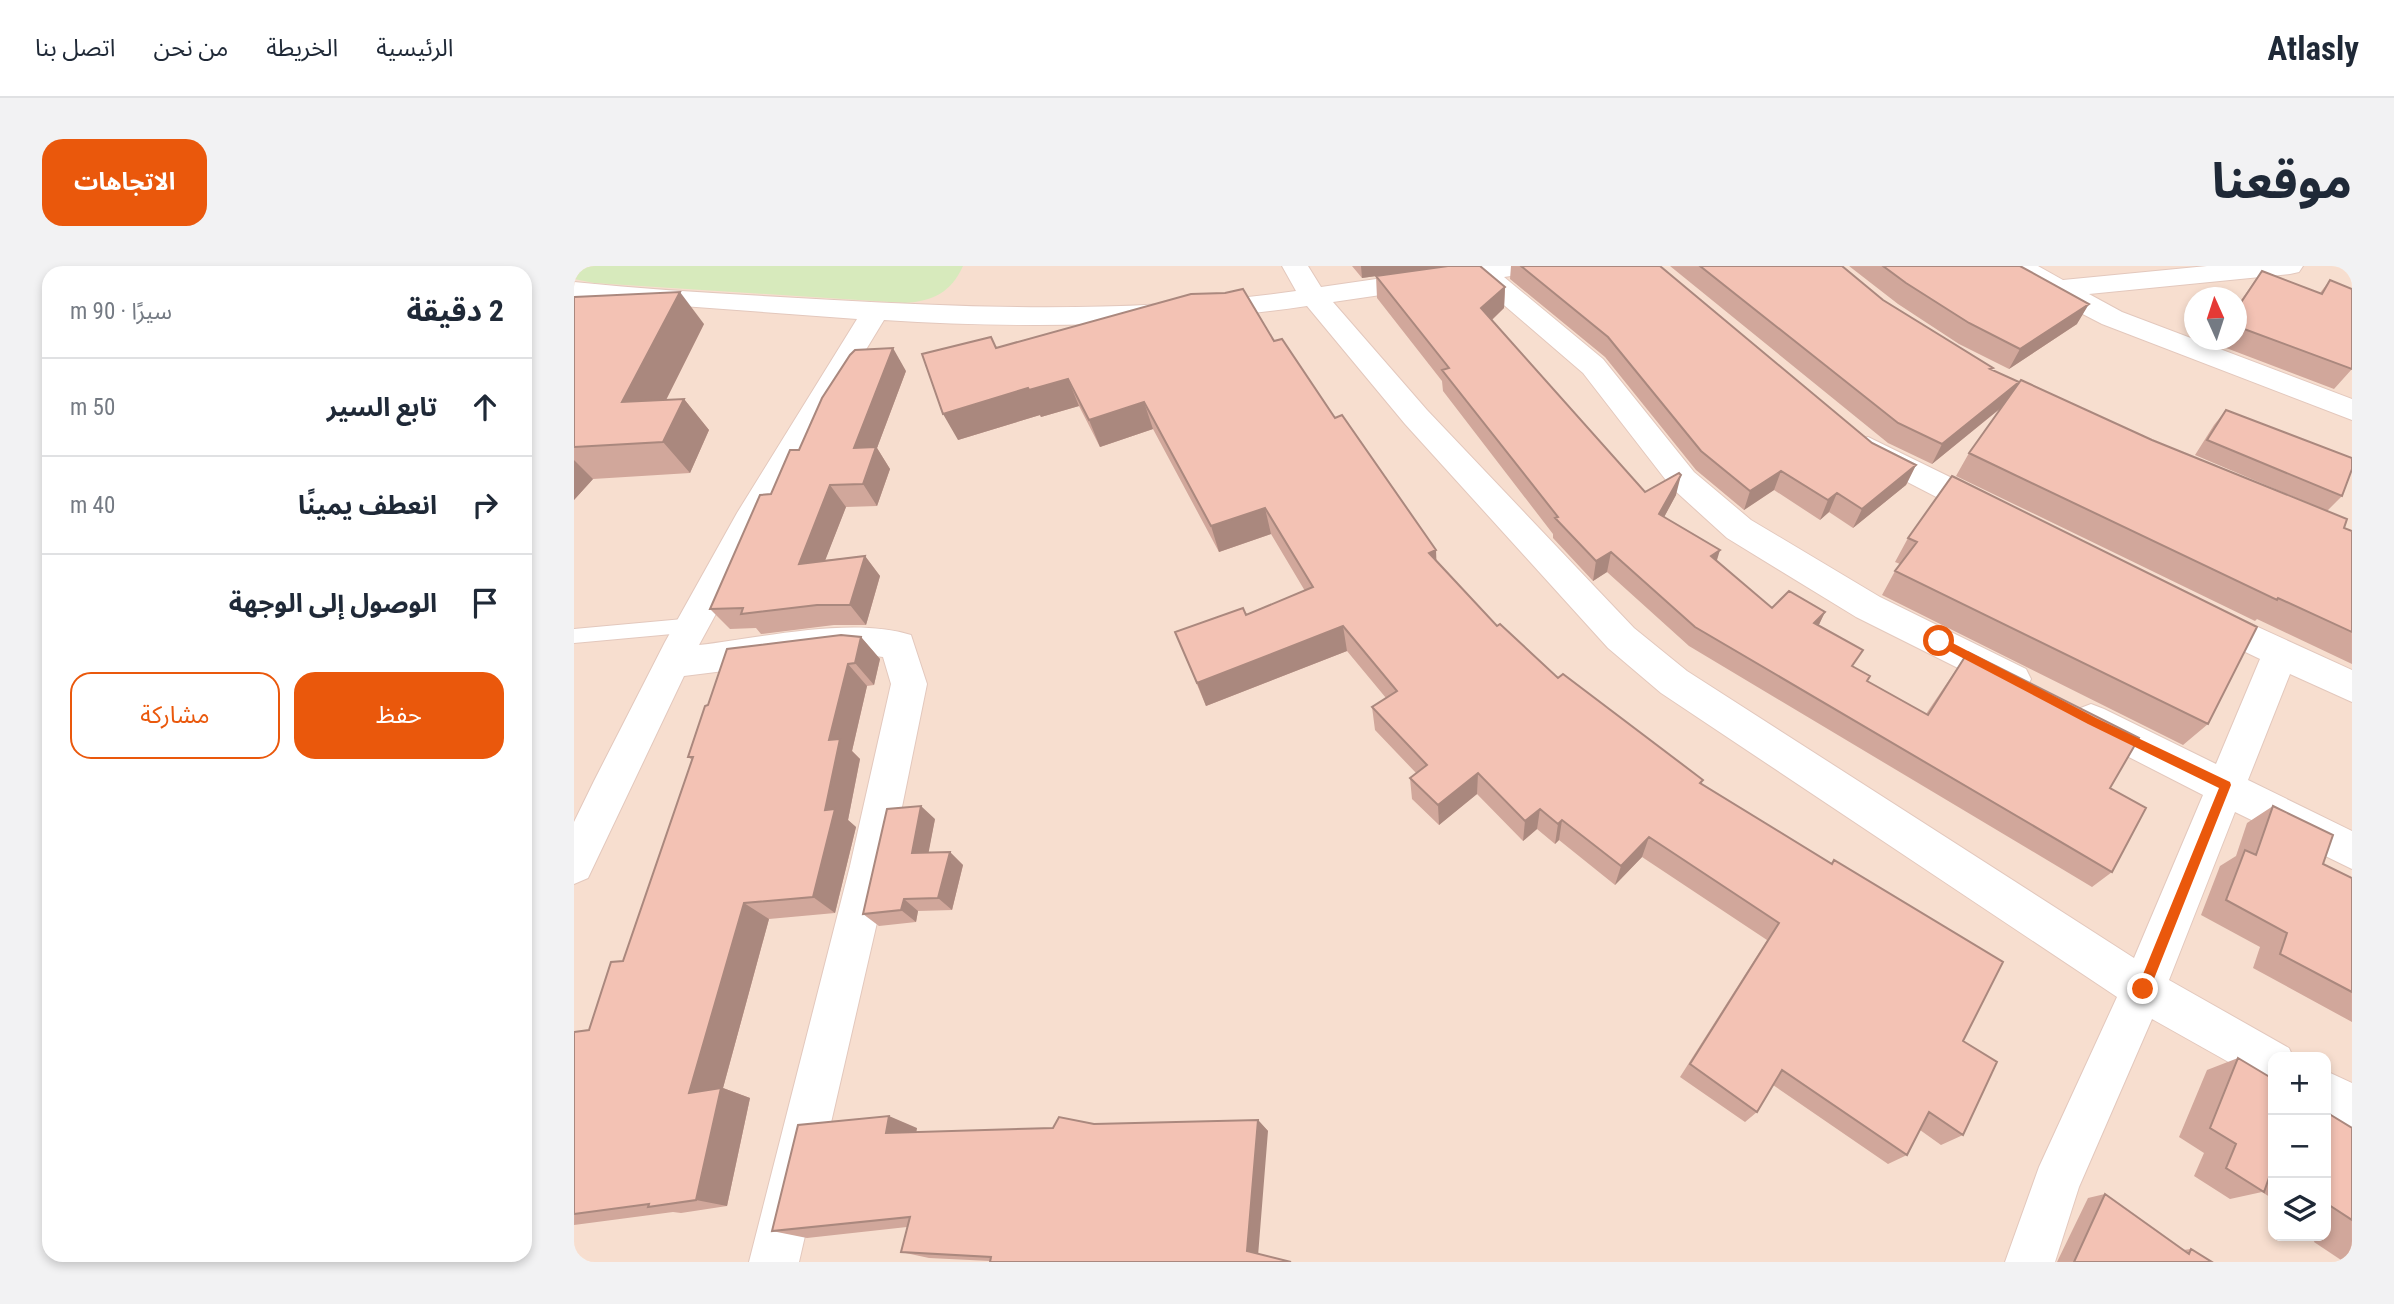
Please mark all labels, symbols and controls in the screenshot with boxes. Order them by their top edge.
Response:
text: Atlasly [2268,29,2359,68]
text: اتصل بنا [35,34,115,62]
text: من نحن [153,34,228,62]
text: الخريطة [266,34,338,62]
text: الرئيسية [376,34,453,62]
button: الاتجاهات [42,139,207,226]
text: موقعنا [2212,153,2352,210]
north arrow [2184,287,2247,350]
text: 2 دقيقة [406,293,504,328]
text: سيرًا · 90 m [70,298,172,325]
icon: ahead [466,388,504,426]
text: تابع السير [327,392,437,422]
text: 50 m [70,394,115,421]
icon: right [466,486,504,524]
text: انعطف يمينًا [298,490,437,520]
text: 40 m [70,492,115,519]
icon: arrive [466,584,504,622]
text: الوصول إلى الوجهة [229,588,437,618]
route start [1923,625,1954,656]
button: مشاركة [70,672,280,759]
button: حفظ [294,672,504,759]
route end [2127,973,2158,1004]
map controls [2268,1052,2331,1241]
button: + [2268,1052,2331,1115]
button: − [2268,1115,2331,1178]
button: layers [2268,1178,2331,1241]

